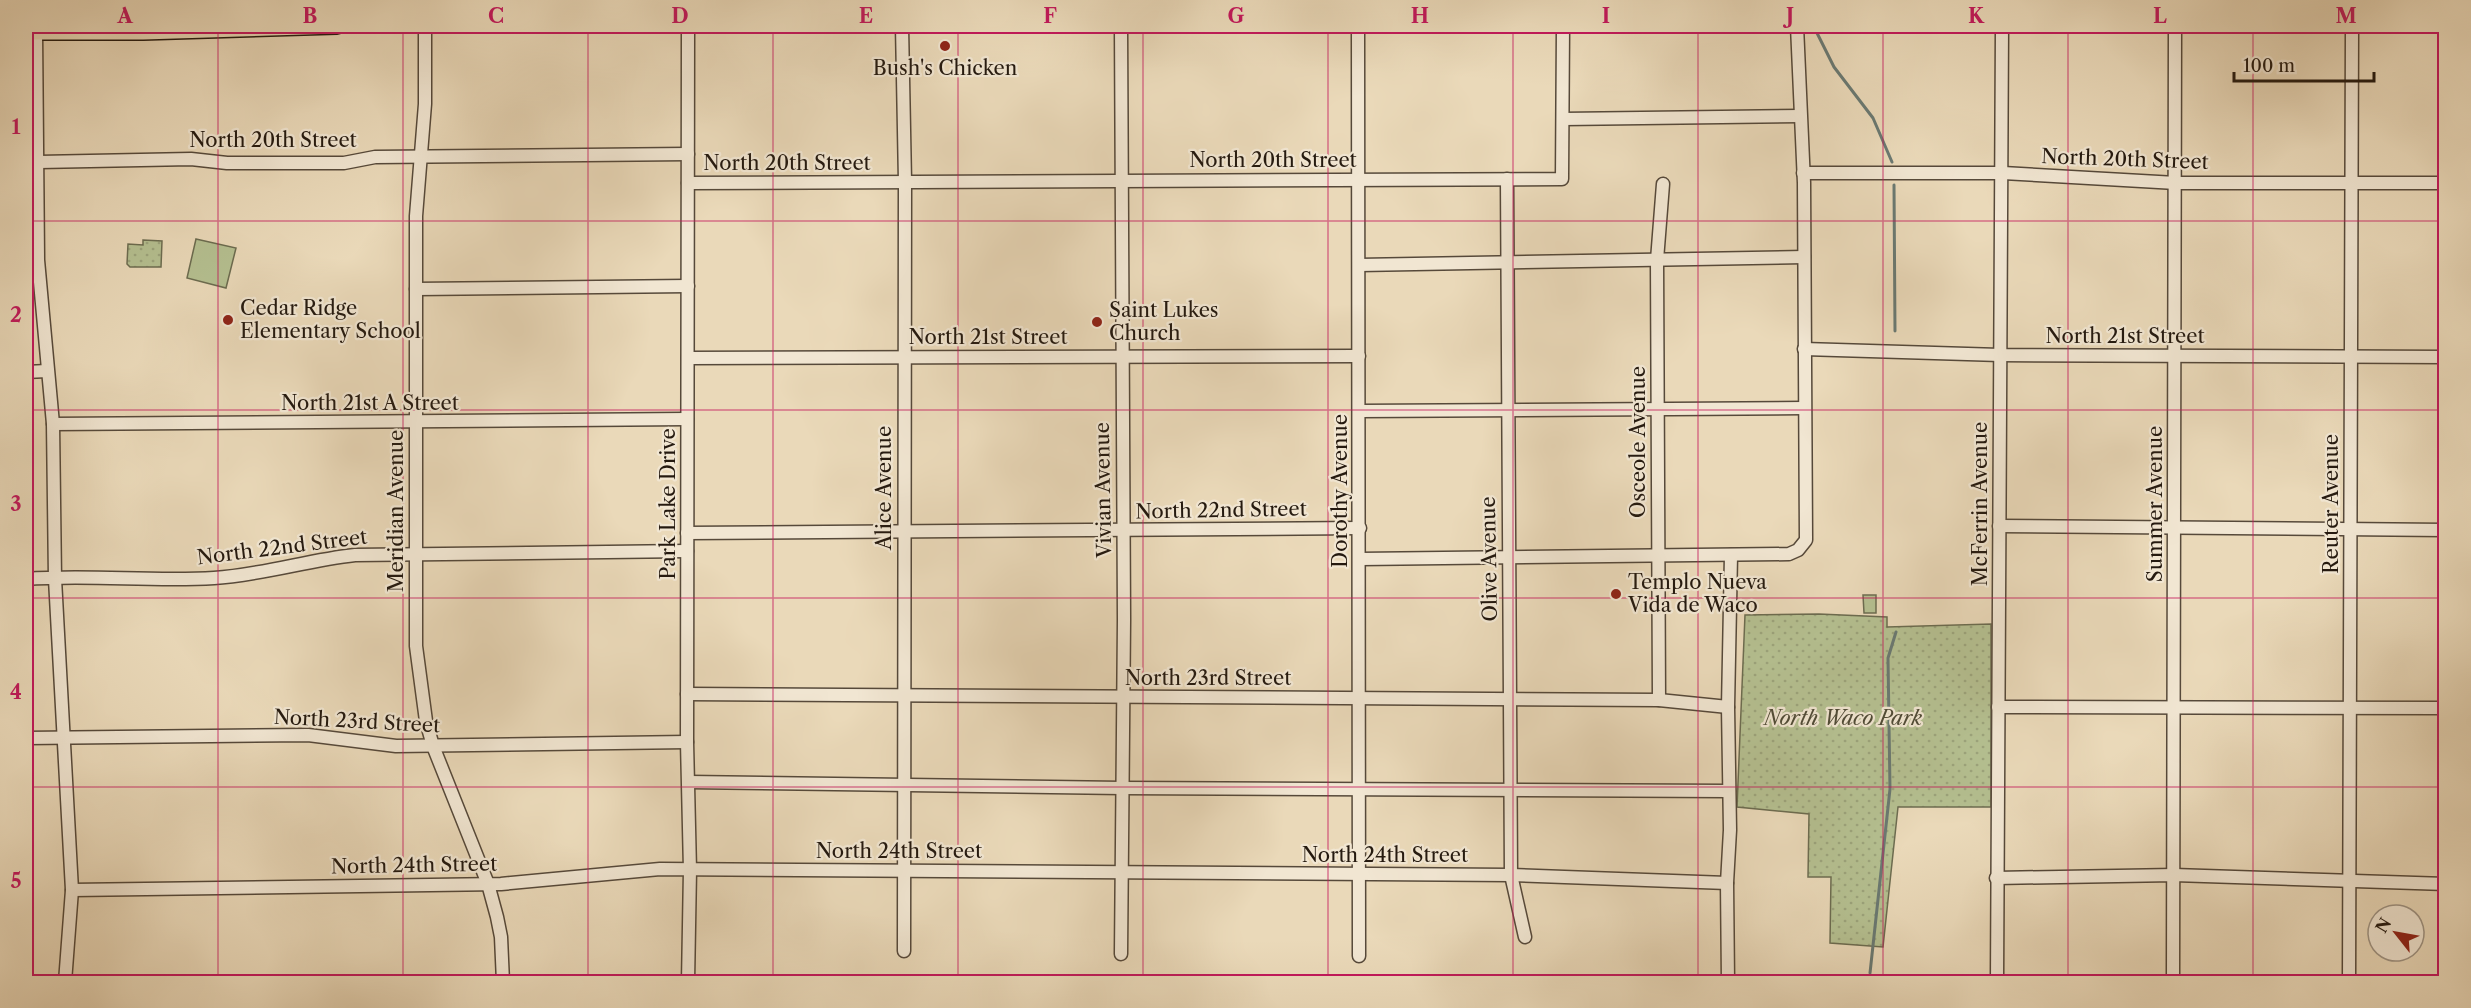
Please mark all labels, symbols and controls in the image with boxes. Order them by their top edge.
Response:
text: A [116,4,133,28]
text: B [303,4,318,28]
text: C [488,4,504,28]
text: D [671,4,689,28]
text: E [859,4,873,28]
text: F [1043,4,1057,28]
text: G [1228,4,1245,28]
text: H [1411,4,1429,28]
text: I [1602,4,1610,28]
text: J [1782,4,1794,28]
text: K [1968,4,1985,28]
text: L [2153,4,2167,28]
text: M [2335,4,2357,28]
marker: Bush's Chicken [938,39,952,53]
scale bar [2234,45,2374,83]
text: 100 m [2243,55,2295,77]
place label: Bush's Chicken [873,56,1018,80]
text: 1 [12,115,21,139]
street label: North 20th Street [189,128,357,152]
street label: North 20th Street [2041,144,2209,174]
street label: North 20th Street [1189,148,1357,172]
street label: North 20th Street [703,151,871,175]
place label: Cedar Ridge Elementary School [240,296,421,343]
place label: Saint Lukes Church [1109,298,1219,345]
text: 2 [10,303,22,327]
marker: Cedar Ridge Elementary School [221,313,235,327]
marker: Saint Lukes Church [1090,315,1104,329]
street label: North 21st Street [2045,324,2205,348]
street label: North 21st Street [908,325,1068,349]
street label: Osceole Avenue [1626,366,1650,518]
street label: North 21st A Street [281,391,459,415]
street label: Dorothy Avenue [1328,414,1352,568]
street label: Vivian Avenue [1090,422,1116,559]
street label: McFerrin Avenue [1968,422,1992,586]
street label: Alice Avenue [872,426,896,551]
street label: Summer Avenue [2143,426,2167,582]
street label: Park Lake Drive [656,428,680,580]
street label: Meridian Avenue [384,430,408,592]
street label: Reuter Avenue [2319,434,2343,574]
text: 3 [10,492,22,516]
street label: Olive Avenue [1476,496,1502,622]
street label: North 22nd Street [1135,497,1307,523]
street label: North 22nd Street [196,525,368,569]
place label: Templo Nueva Vida de Waco [1627,570,1767,617]
marker: Templo Nueva Vida de Waco [1609,587,1623,601]
street label: North 23rd Street [1125,666,1291,690]
text: 4 [10,680,22,704]
street label: North 23rd Street [273,705,441,737]
park label: North Waco Park [1762,706,1923,730]
street label: North 24th Street [816,839,982,863]
street label: North 24th Street [1302,843,1468,867]
street label: North 24th Street [331,852,497,878]
text: 5 [10,869,22,893]
north arrow [2366,903,2426,963]
text: N [2371,914,2395,936]

